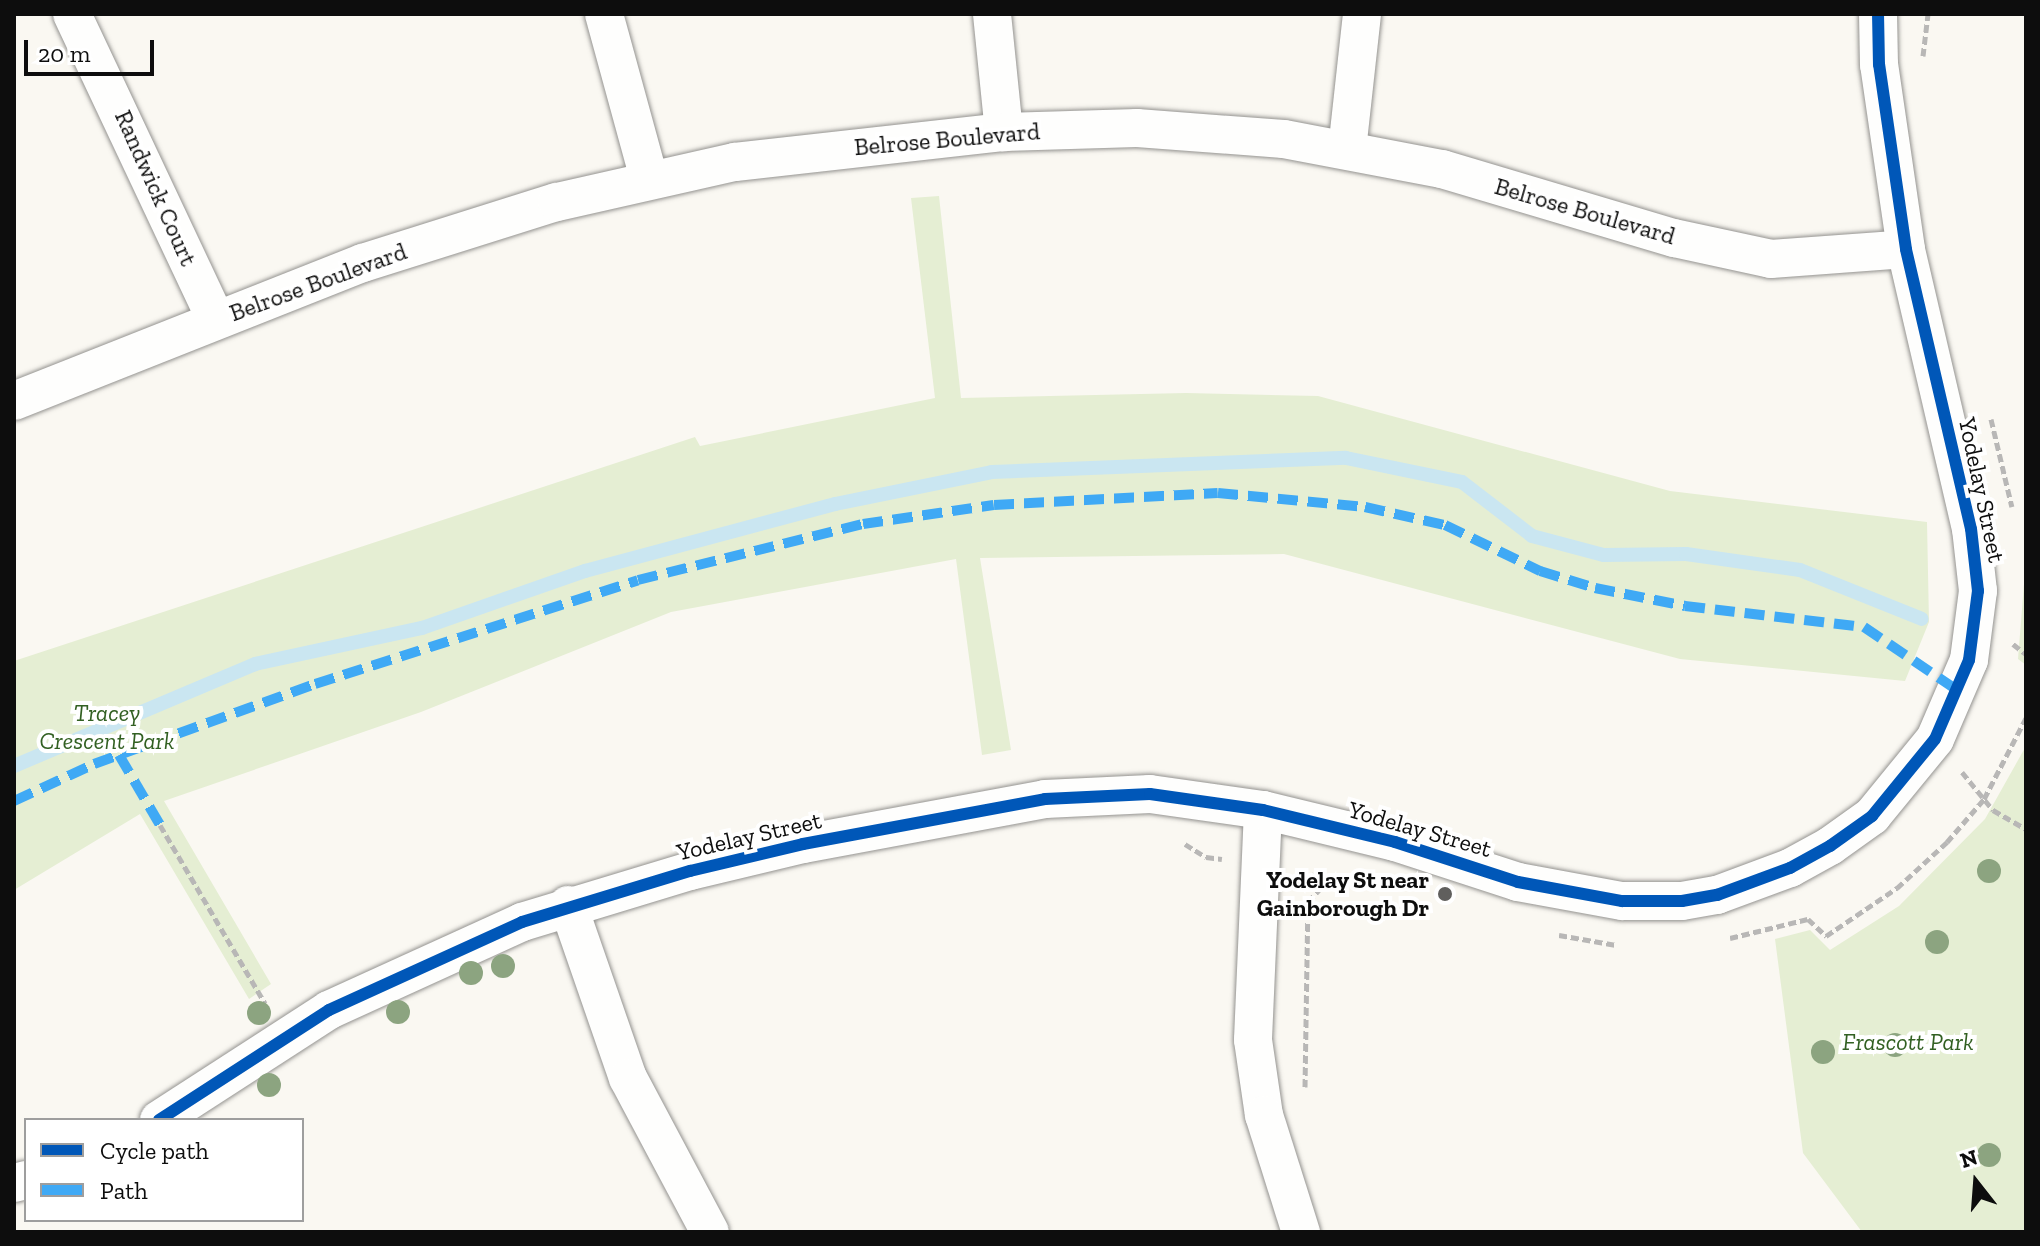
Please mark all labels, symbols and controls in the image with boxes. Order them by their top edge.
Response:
scale bar [28,24,158,74]
text: 20 m [38,39,90,68]
street label: Randwick Court [109,106,203,270]
street label: Belrose Boulevard [853,117,1041,161]
street label: Belrose Boulevard [1491,171,1679,251]
street label: Belrose Boulevard [226,237,410,327]
street label: Yodelay Street [1953,415,2011,565]
park label: Tracey Crescent Park [39,699,175,755]
street label: Yodelay Street [1345,795,1495,863]
street label: Yodelay Street [674,805,824,867]
place label: Yodelay St near Gainborough Dr [1257,866,1429,922]
marker: Yodelay St near Gainborough Dr [1436,885,1454,903]
park label: Frascott Park [1842,1028,1974,1056]
legend [24,1118,304,1222]
text: Cycle path [100,1136,209,1165]
north arrow [1936,1142,2016,1222]
text: N [1957,1143,1981,1174]
text: Path [100,1176,148,1205]

